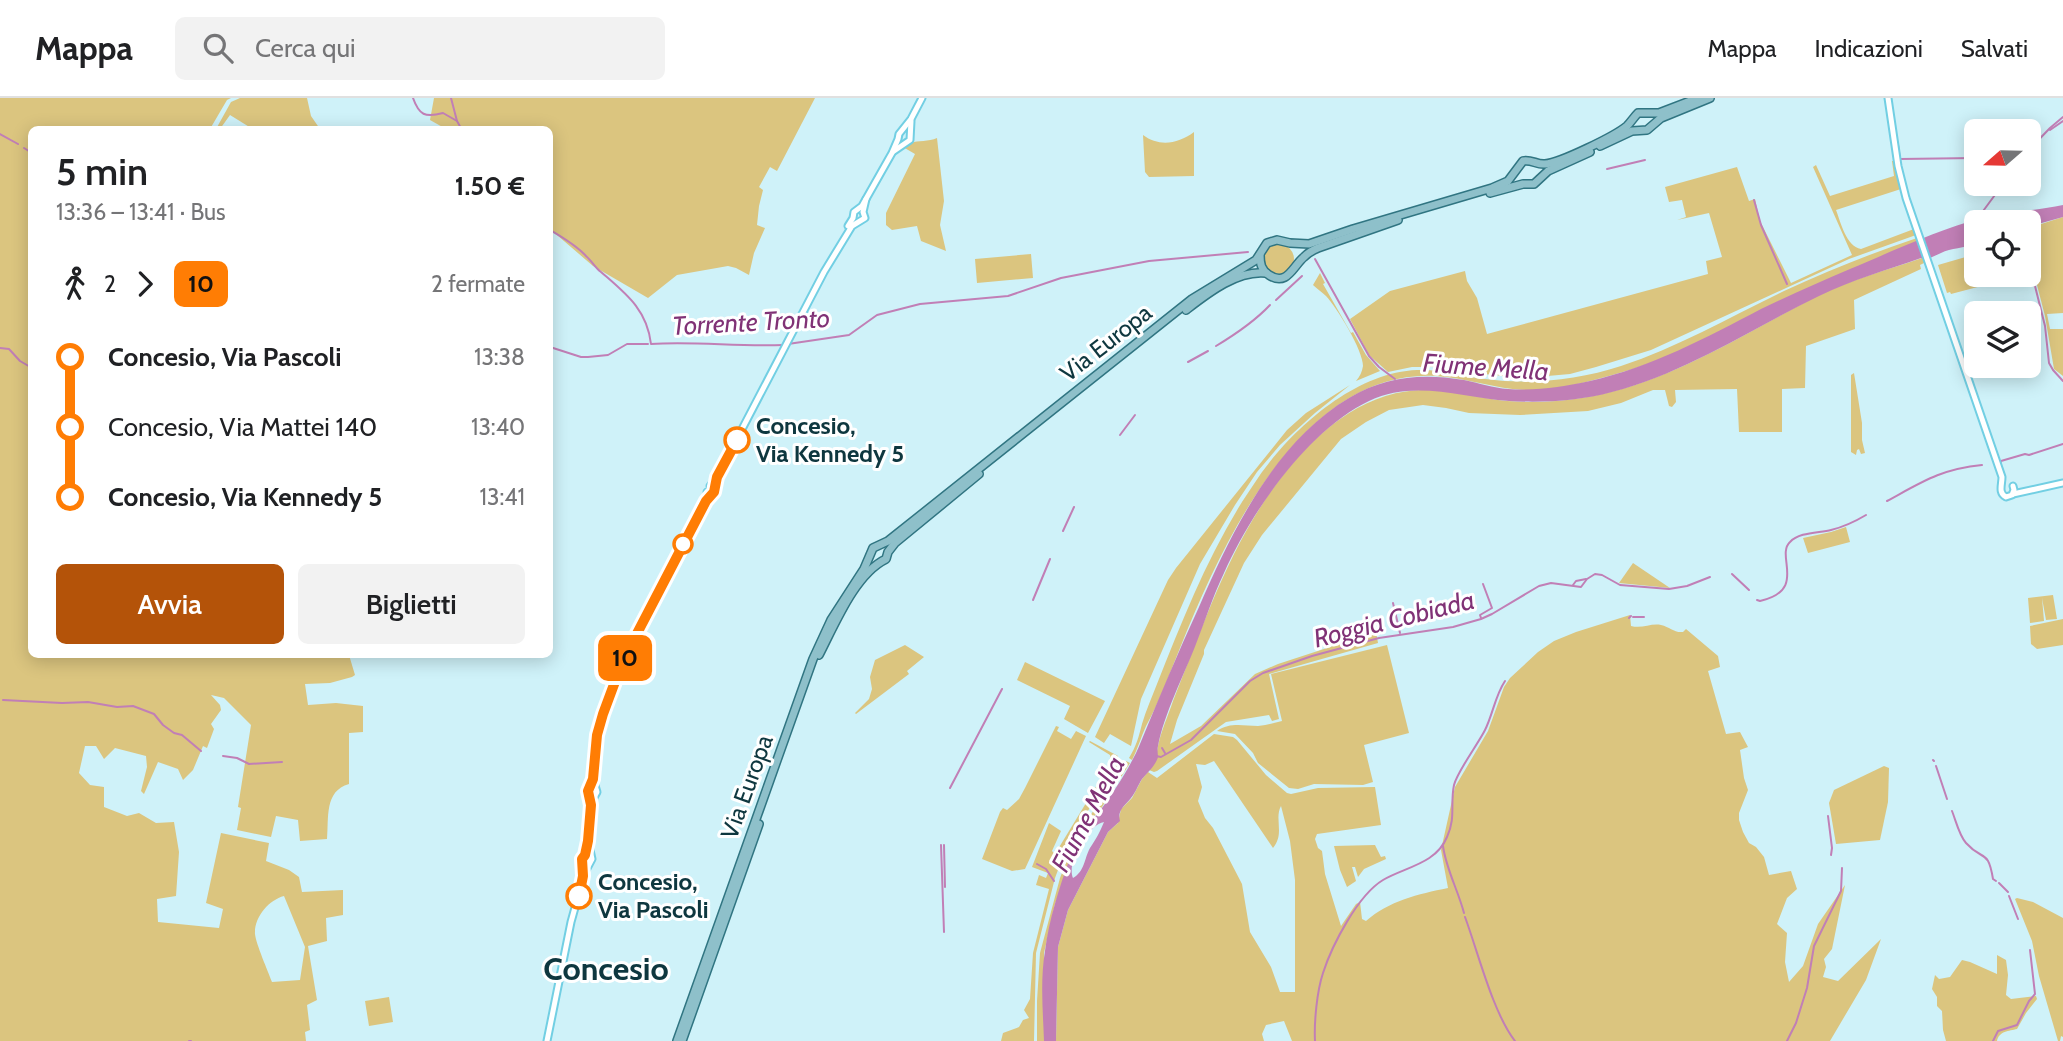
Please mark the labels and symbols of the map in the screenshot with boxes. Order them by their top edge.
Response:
north arrow [1964,119,2040,196]
street label: Via Europa [1054,297,1158,387]
water label: Torrente Tronto [671,302,831,342]
water label: Fiume Mella [1422,347,1550,387]
place label: Concesio, Via Kennedy 5 [756,411,904,468]
marker: Concesio, Via Kennedy 5 [724,427,750,453]
unlabelled marker [673,534,693,554]
water label: Roggia Cobiada [1310,584,1478,654]
line badge: 10 [594,635,656,681]
street label: Via Europa [714,730,779,843]
water label: Fiume Mella [1044,751,1132,877]
place label: Concesio, Via Pascoli [598,867,709,924]
marker: Concesio, Via Pascoli [566,883,592,909]
district label: Concesio [543,949,669,988]

